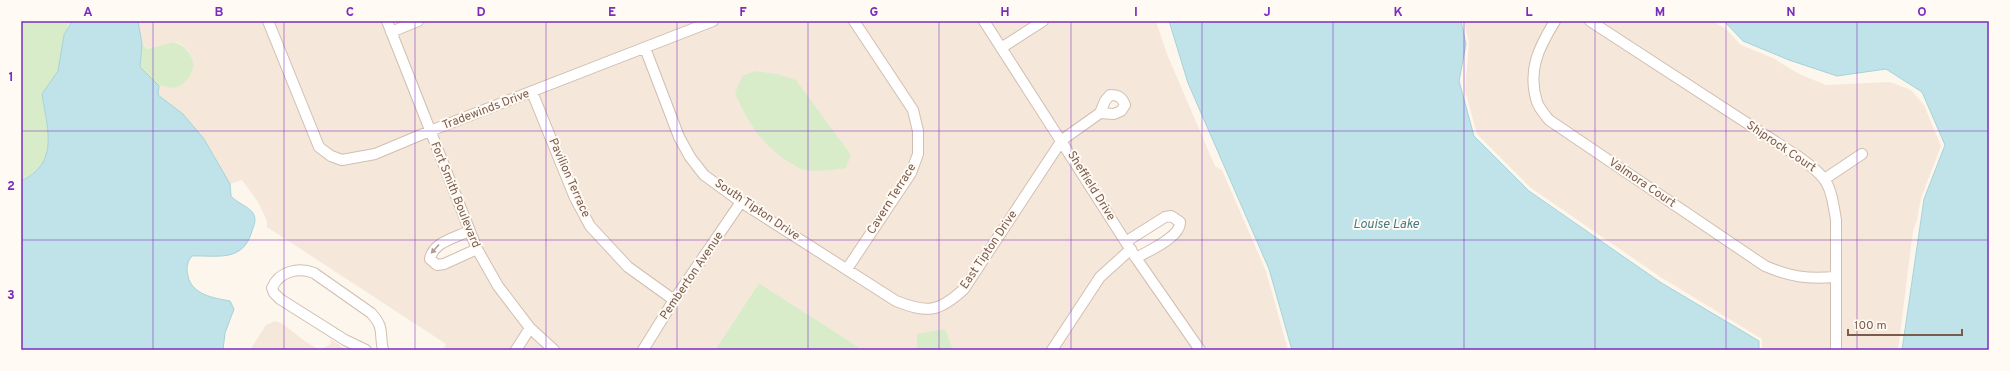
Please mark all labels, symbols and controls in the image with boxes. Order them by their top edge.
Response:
text: A [83,5,93,21]
text: B [215,5,224,21]
text: C [346,5,354,21]
text: D [476,5,486,21]
text: E [608,5,616,21]
text: F [739,5,747,21]
text: G [870,5,879,21]
text: H [1000,5,1010,21]
text: I [1134,5,1138,21]
text: J [1263,5,1271,21]
text: K [1393,5,1403,21]
text: L [1525,5,1533,21]
text: M [1655,5,1665,21]
text: N [1786,5,1796,21]
text: O [1917,5,1927,21]
text: 1 [8,70,14,86]
street label: Tradewinds Drive [440,86,532,134]
street label: Shiprock Court [1743,118,1819,176]
street label: Pavilion Terrace [544,136,594,220]
street label: Fort Smith Boulevard [426,140,484,250]
street label: Sheffield Drive [1063,148,1119,224]
street label: Valmora Court [1605,155,1679,211]
street label: Cavern Terrace [864,160,920,238]
street label: South Tipton Drive [711,176,803,244]
text: 2 [7,179,15,195]
street label: East Tipton Drive [957,208,1021,292]
water label: Louise Lake [1353,217,1419,233]
street label: Pemberton Avenue [657,229,727,323]
one-way arrow [431,244,440,254]
text: 3 [7,288,15,304]
scale bar [1848,311,1962,337]
text: 100 m [1854,318,1887,334]

